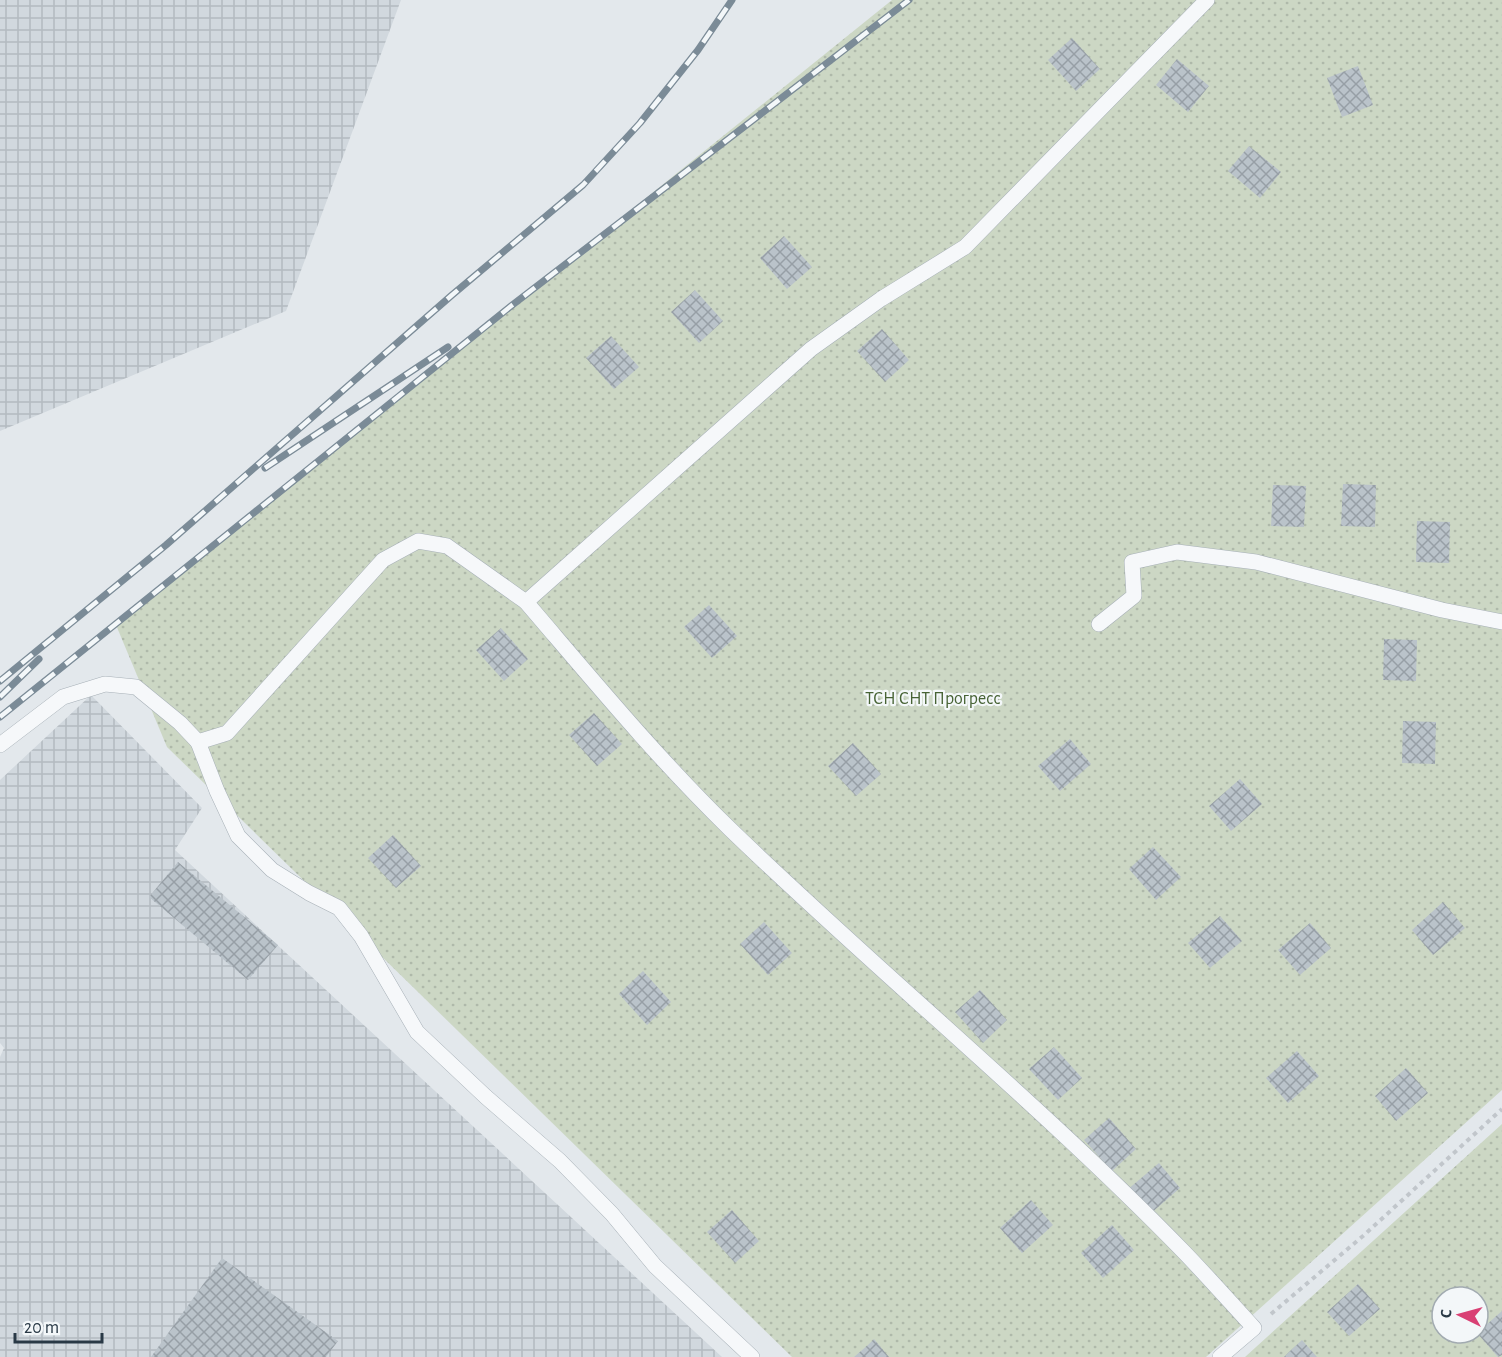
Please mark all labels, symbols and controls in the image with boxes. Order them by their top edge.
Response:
park label: ТСН СНТ Прогресс [865,690,1001,708]
north arrow [1430,1285,1490,1345]
scale bar [15,1306,102,1344]
text: С [1438,1309,1454,1319]
text: 20 m [24,1319,59,1337]

